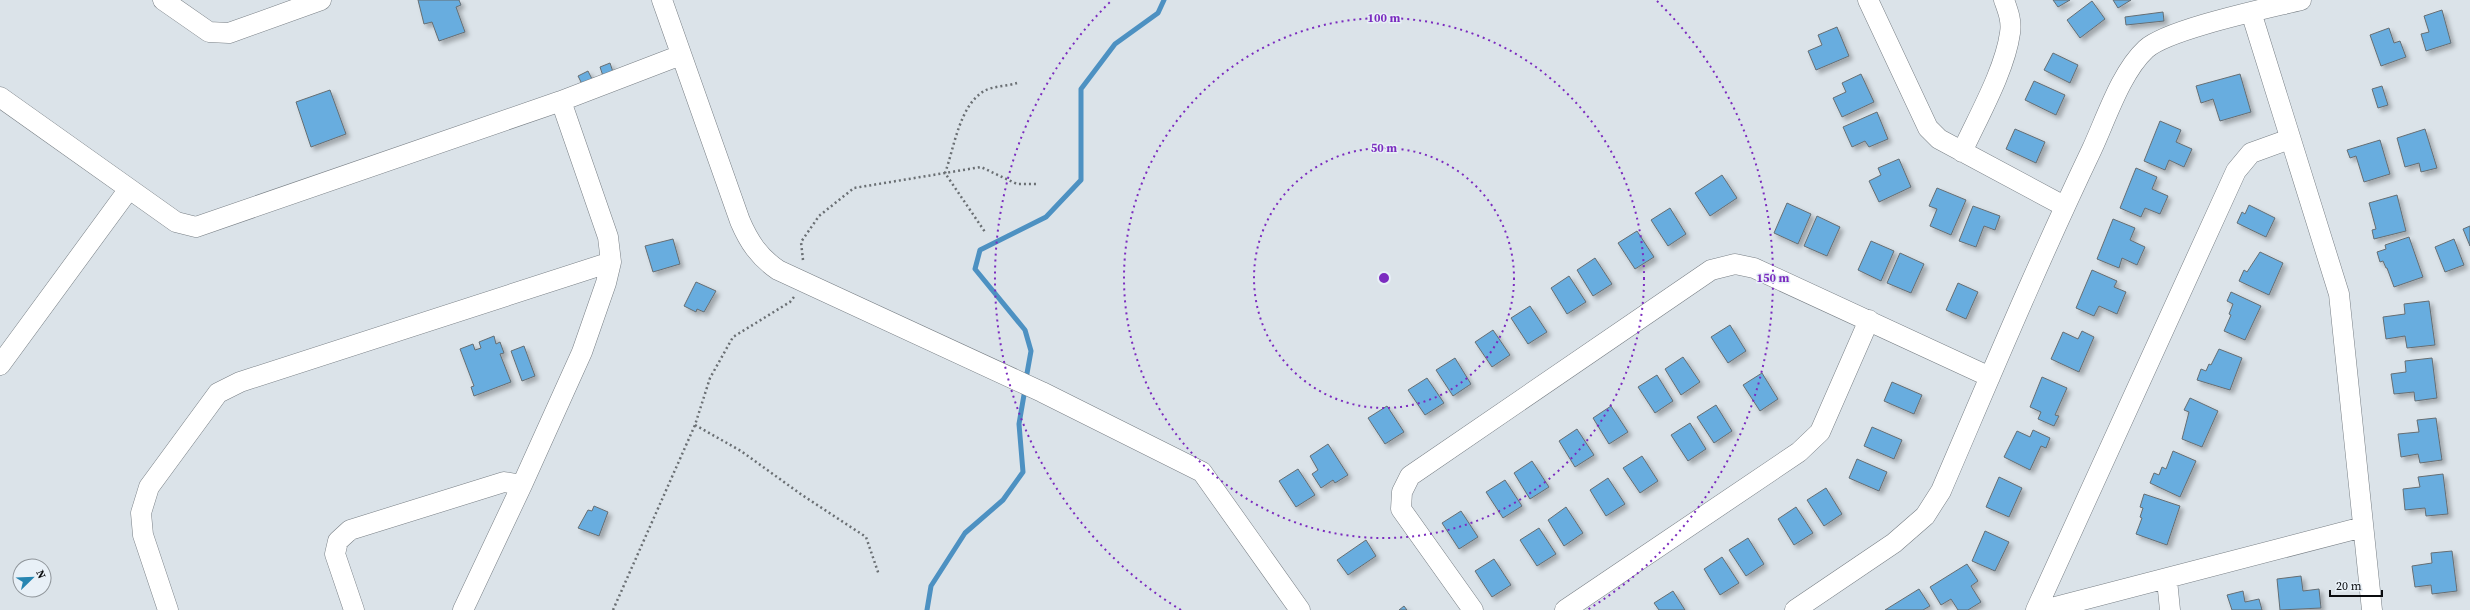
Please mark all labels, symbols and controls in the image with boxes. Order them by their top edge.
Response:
text: 100 m [1368,10,1401,26]
text: 50 m [1371,140,1397,156]
text: 150 m [1757,270,1790,286]
centre of rings [1377,271,1391,285]
north arrow [12,558,52,598]
text: N [32,568,49,581]
scale bar [2330,572,2382,598]
text: 20 m [2336,578,2362,594]

